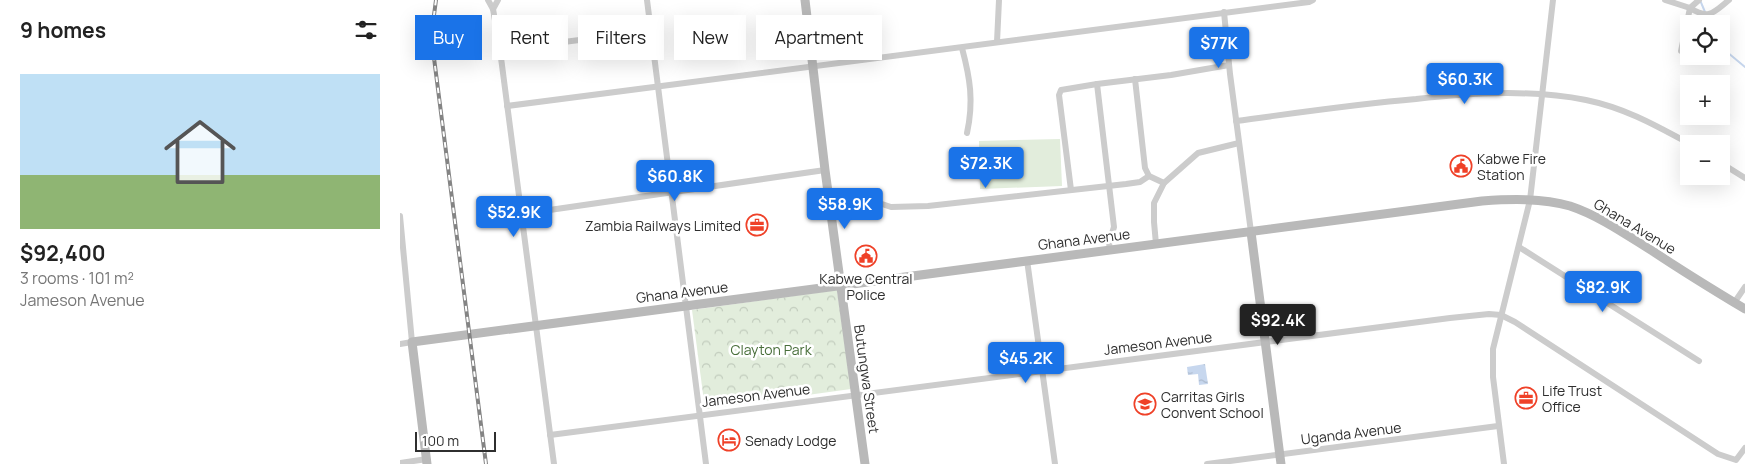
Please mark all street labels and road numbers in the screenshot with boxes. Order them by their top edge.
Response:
street label: Ghana Avenue [1590,194,1680,258]
street label: Ghana Avenue [1037,224,1131,254]
street label: Ghana Avenue [635,277,729,307]
street label: Butungwa Street [850,323,884,435]
street label: Jameson Avenue [1103,327,1213,359]
street label: Jameson Avenue [701,379,811,411]
street label: Uganda Avenue [1300,417,1402,449]

